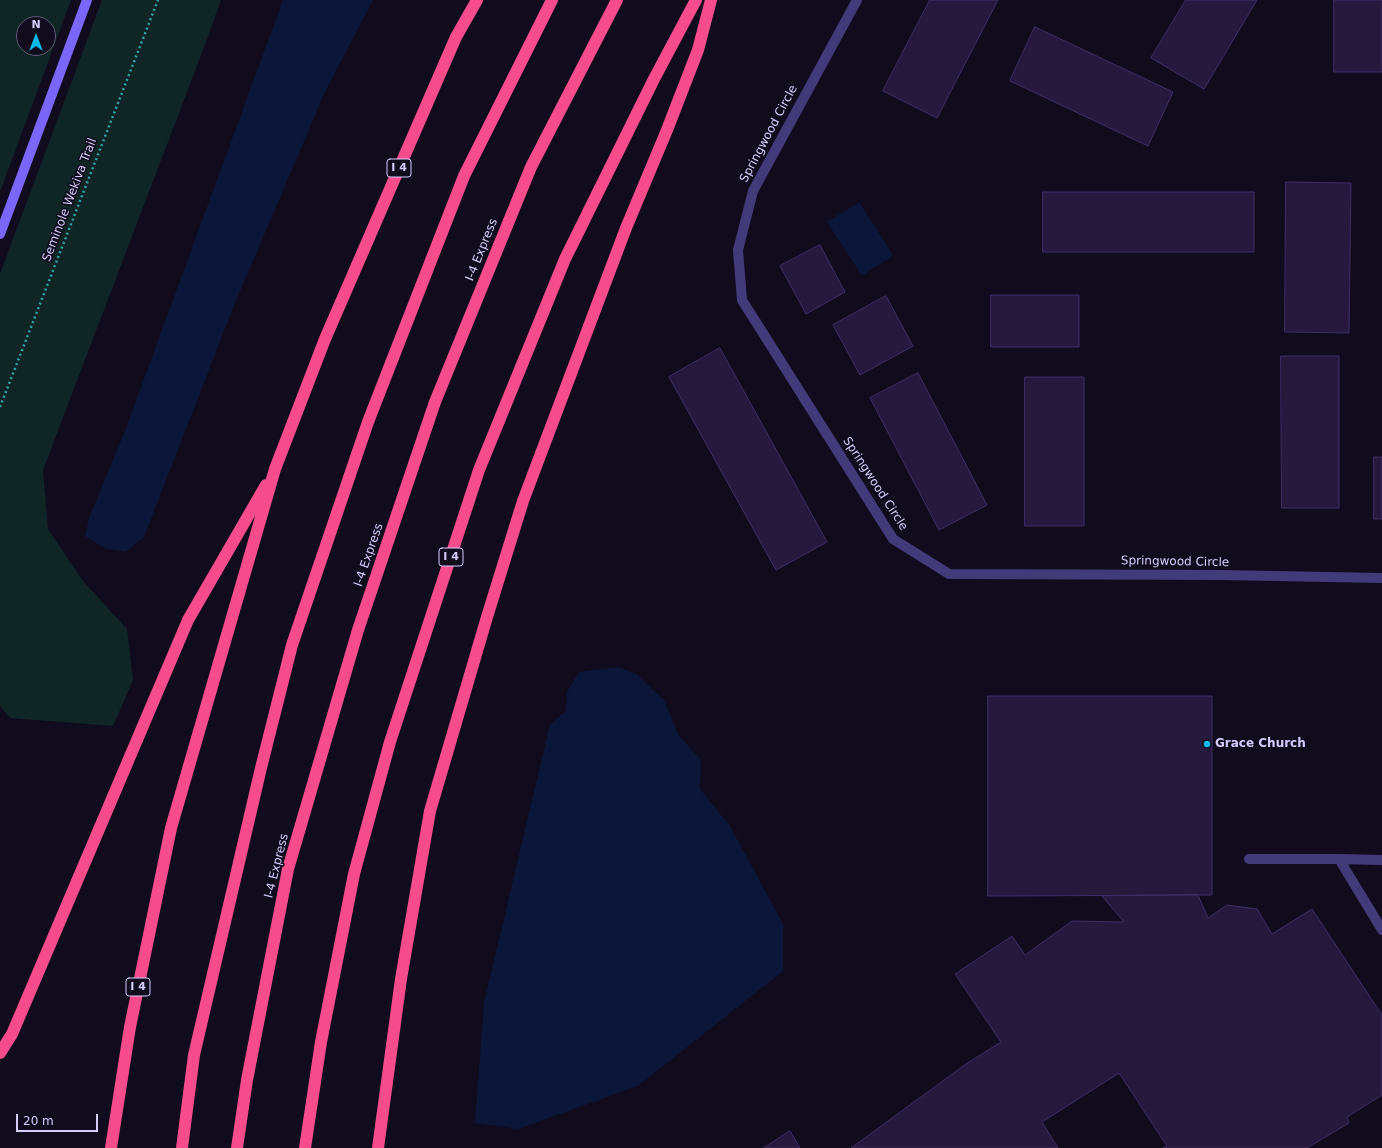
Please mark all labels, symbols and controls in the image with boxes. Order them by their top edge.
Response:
north arrow [16,16,56,56]
text: N [31,18,41,31]
street label: Springwood Circle [737,83,801,185]
street label: Seminole Wekiva Trail [40,136,100,264]
road number: I 4 [387,159,411,177]
street label: I-4 Express [463,217,501,283]
street label: Springwood Circle [839,435,911,533]
street label: I-4 Express [351,521,387,589]
road number: I 4 [439,548,463,566]
street label: Springwood Circle [1121,554,1229,570]
place label: Grace Church [1215,737,1306,751]
marker: Grace Church [1202,739,1212,749]
street label: I-4 Express [262,832,292,900]
road number: I 4 [126,978,150,996]
scale bar [18,1106,100,1132]
text: 20 m [23,1114,54,1128]

